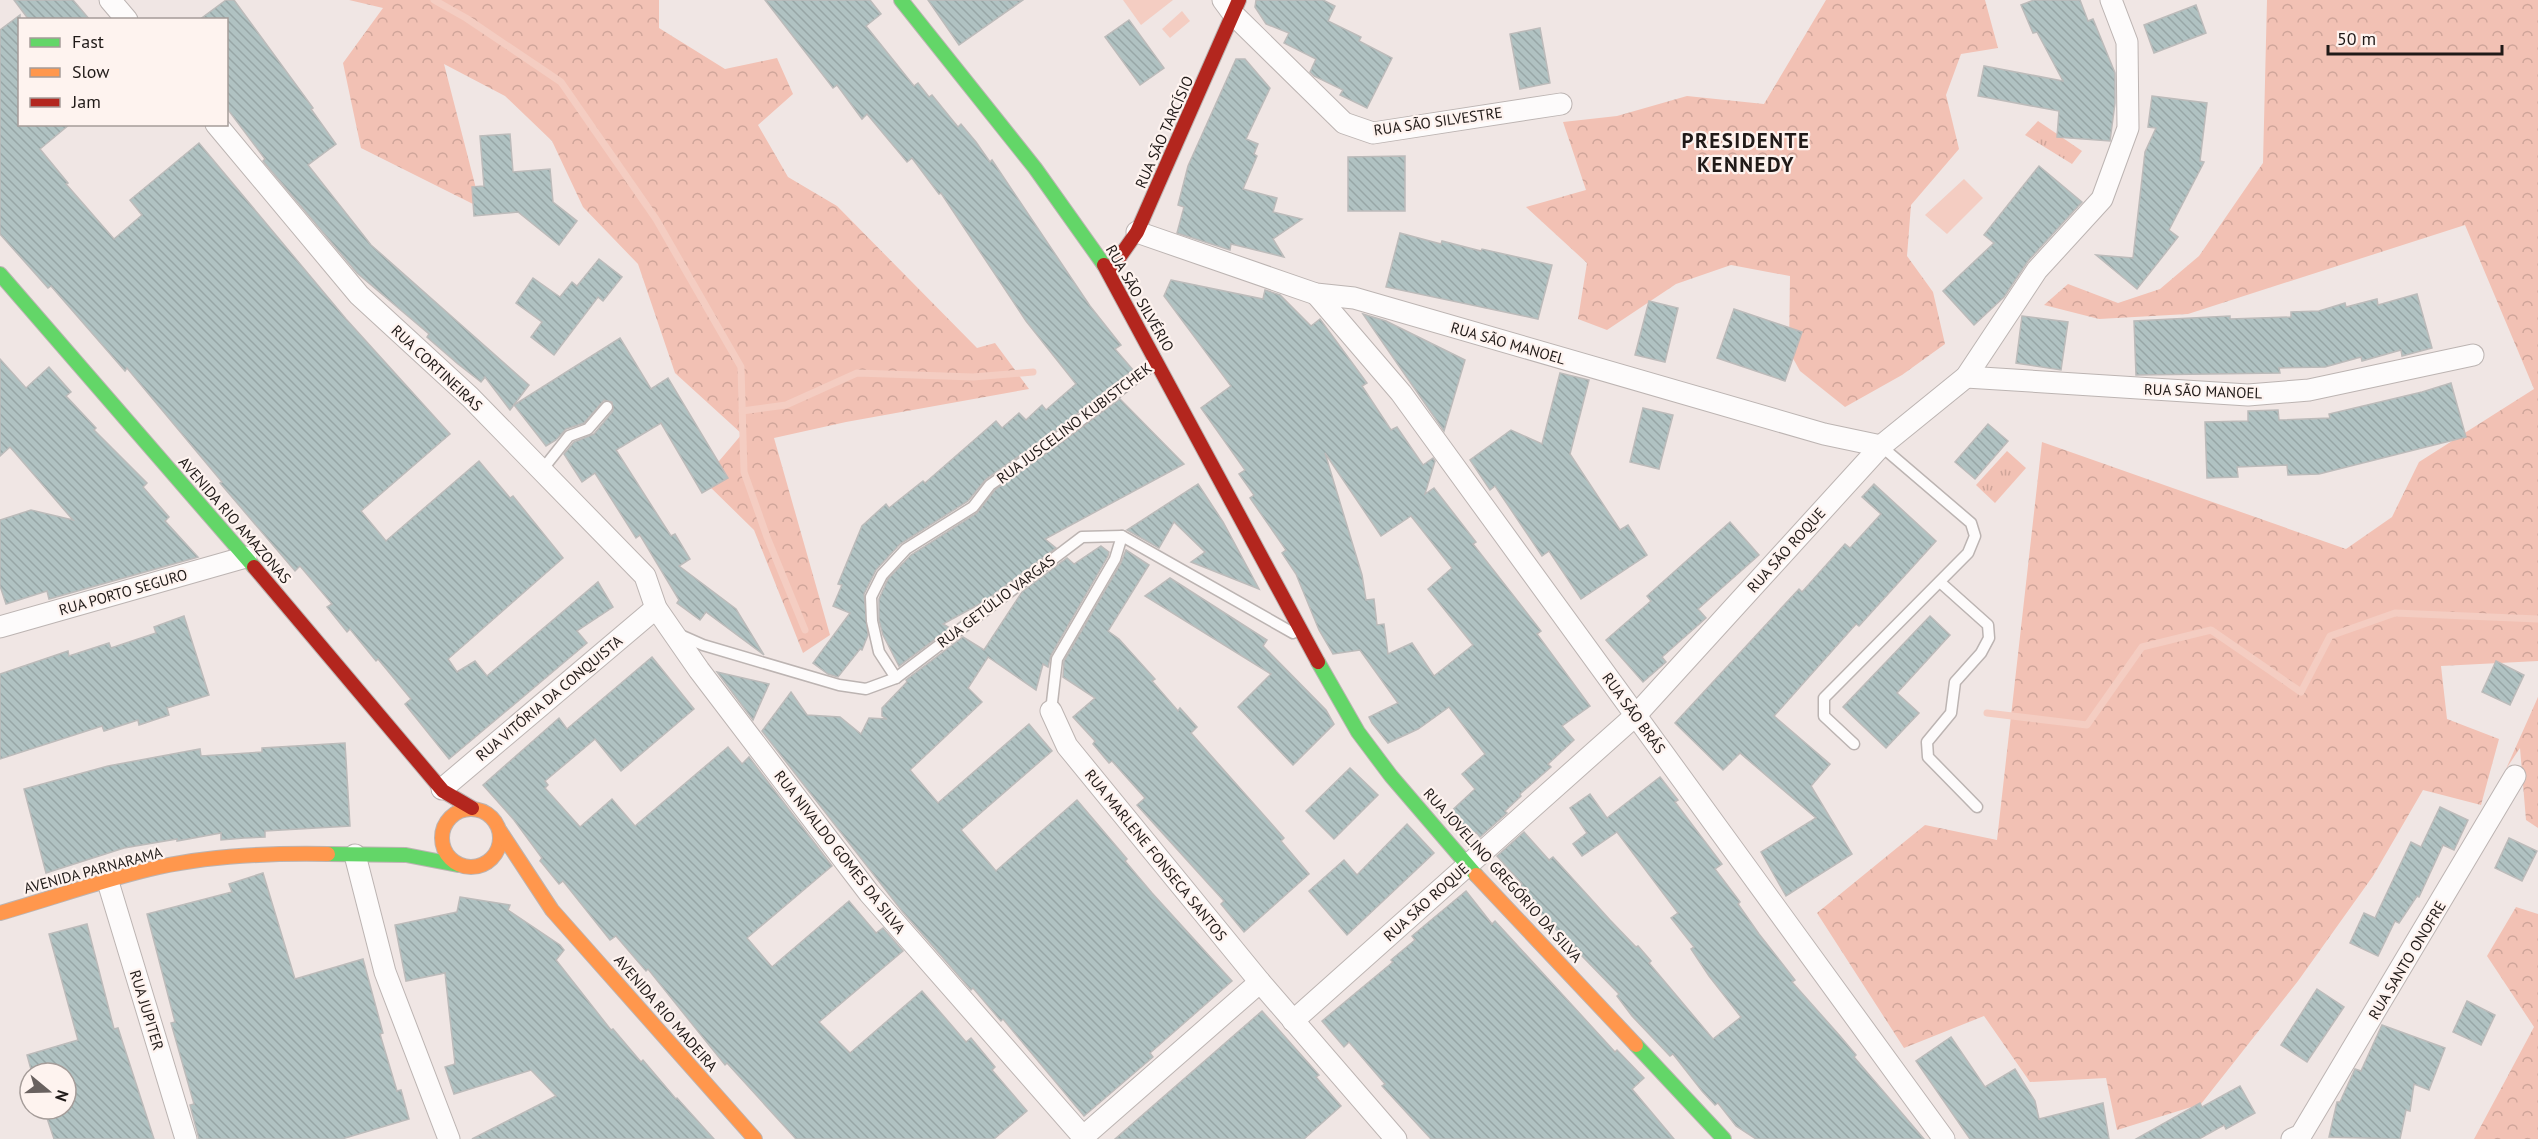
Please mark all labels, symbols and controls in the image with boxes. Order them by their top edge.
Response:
legend [18,18,228,126]
scale bar [2328,18,2502,56]
text: 50 m [2337,27,2376,50]
text: Fast [72,30,104,53]
text: Slow [72,60,110,83]
street label: RUA SÃO TARCÍSIO [1131,73,1197,191]
text: Jam [71,90,101,113]
street label: RUA SÃO SILVESTRE [1372,103,1504,139]
district label: PRESIDENTE KENNEDY [1682,127,1810,178]
street label: RUA SÃO SILVÉRIO [1102,241,1178,355]
street label: RUA SÃO MANOEL [1449,318,1568,369]
street label: RUA CORTINEIRAS [387,321,487,415]
street label: RUA JUSCELINO KUBISTCHEK [993,358,1155,488]
street label: RUA SÃO MANOEL [2144,379,2263,403]
street label: AVENIDA RIO AMAZONAS [175,453,295,587]
street label: RUA SÃO ROQUE [1743,503,1829,597]
street label: RUA GETÚLIO VARGAS [933,550,1059,652]
street label: RUA PORTO SEGURO [57,565,189,619]
street label: RUA VITÓRIA DA CONQUISTA [472,631,626,765]
street label: RUA SÃO BRÁS [1598,669,1670,757]
street label: RUA MARLENE FONSECA SANTOS [1081,765,1231,945]
street label: RUA NIVALDO GOMES DA SILVA [770,767,910,938]
street label: RUA JOVELINO GREGÓRIO DA SILVA [1420,784,1586,966]
street label: AVENIDA PARNARAMA [22,842,165,898]
street label: RUA SÃO ROQUE [1379,859,1473,945]
street label: RUA SANTO ONOFRE [2364,897,2450,1023]
street label: AVENIDA RIO MADEIRA [610,951,722,1075]
street label: RUA JUPITER [126,968,168,1053]
north arrow [18,1061,78,1121]
text: N [51,1088,73,1104]

